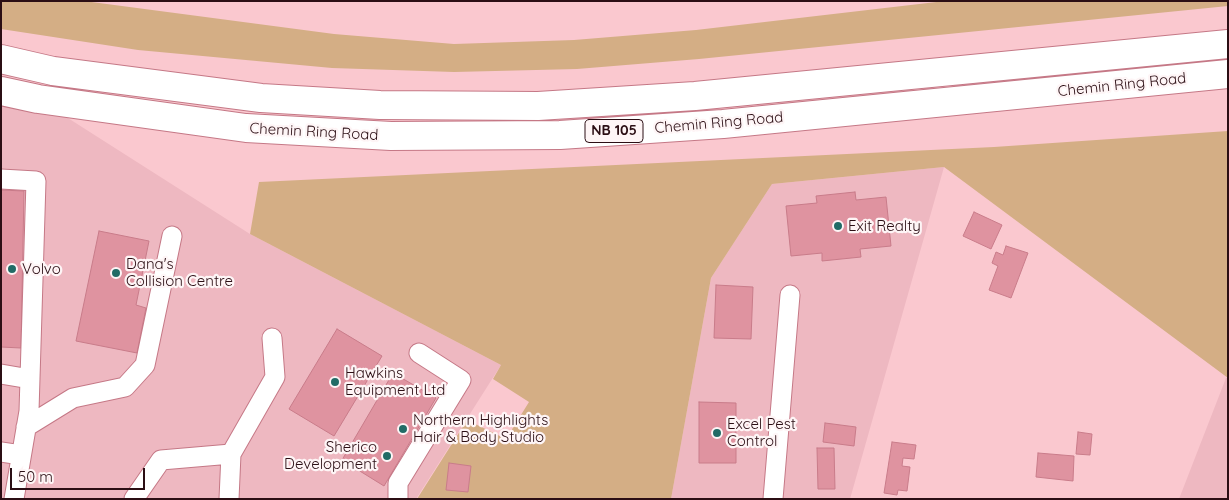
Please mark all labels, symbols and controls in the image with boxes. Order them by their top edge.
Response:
street label: Chemin Ring Road [1057,69,1187,101]
street label: Chemin Ring Road [654,108,784,138]
street label: Chemin Ring Road [249,120,379,144]
road number: NB 105 [585,120,643,142]
place label: Exit Realty [848,217,921,235]
marker: Exit Realty [832,220,844,232]
place label: Dana's Collision Centre [126,255,233,290]
place label: Volvo [22,260,61,278]
marker: Volvo [6,263,18,275]
marker: Dana's Collision Centre [110,267,122,279]
place label: Hawkins Equipment Ltd [345,364,445,399]
marker: Hawkins Equipment Ltd [329,376,341,388]
place label: Northern Highlights Hair & Body Studio [413,411,548,446]
place label: Excel Pest Control [727,415,796,450]
marker: Northern Highlights Hair & Body Studio [397,423,409,435]
marker: Excel Pest Control [711,427,723,439]
place label: Sherico Development [284,438,377,473]
marker: Sherico Development [381,450,393,462]
scale bar [12,458,148,490]
text: 50 m [18,467,53,486]

